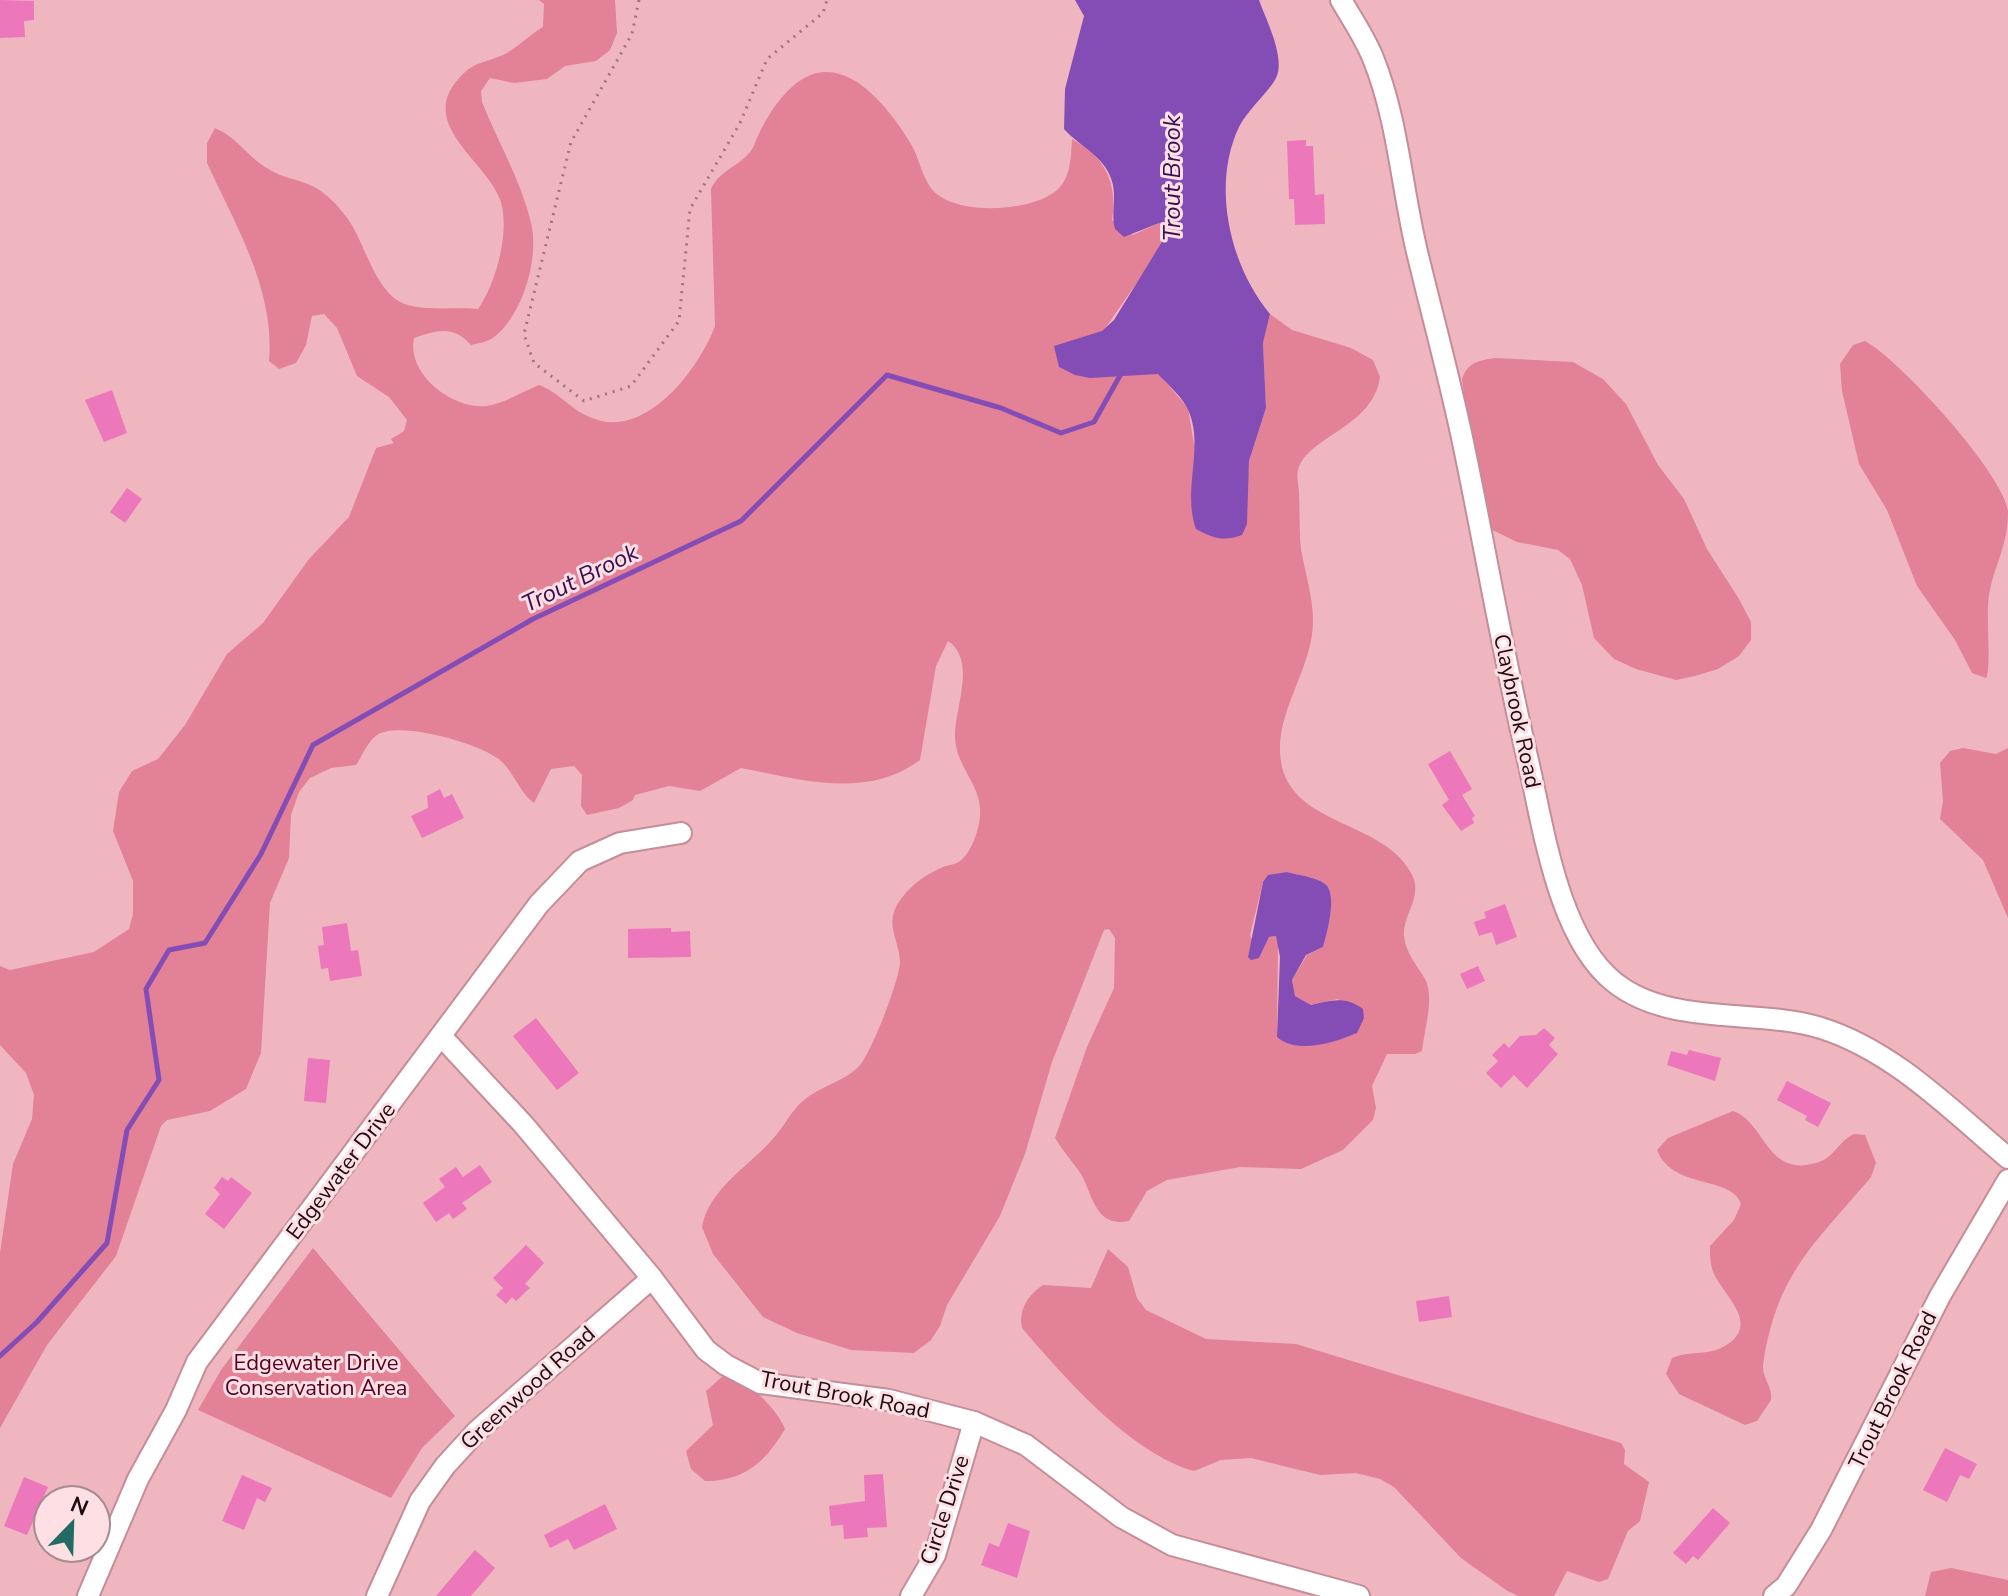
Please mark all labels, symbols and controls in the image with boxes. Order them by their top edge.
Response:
water label: Trout Brook [1156,114,1188,241]
water label: Trout Brook [516,536,644,620]
street label: Claybrook Road [1486,631,1548,791]
street label: Edgewater Drive [279,1096,403,1246]
street label: Trout Brook Road [1842,1306,1944,1474]
street label: Greenwood Road [454,1319,602,1457]
park label: Edgewater Drive Conservation Area [225,1348,407,1403]
street label: Trout Brook Road [758,1364,932,1426]
street label: Circle Drive [913,1451,977,1569]
north arrow [32,1484,112,1564]
text: N [66,1489,93,1524]

